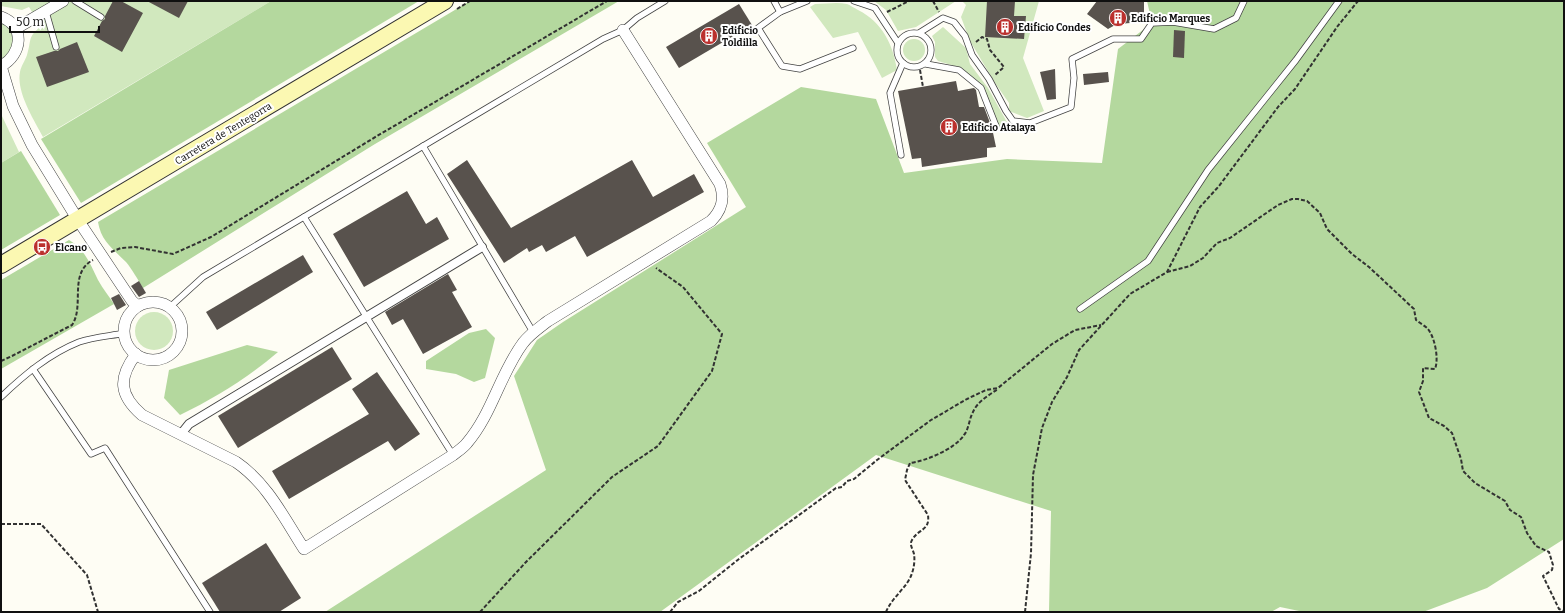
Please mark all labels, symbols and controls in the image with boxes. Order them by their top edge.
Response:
scale bar [10,8,99,34]
building icon: Edificio Marques [1108,8,1128,28]
place label: Edificio Marques [1131,13,1210,25]
text: 50 m [16,15,45,29]
building icon: Edificio Condes [995,17,1015,37]
place label: Edificio Condes [1018,22,1091,34]
place label: Edificio Toldilla [722,25,758,49]
building icon: Edificio Toldilla [699,26,719,46]
street label: Carretera de Tentegorra [173,100,275,168]
building icon: Edificio Atalaya [939,117,959,137]
place label: Edificio Atalaya [962,122,1036,134]
bus stop icon: Elcano [32,237,52,257]
place label: Elcano [55,242,87,254]

